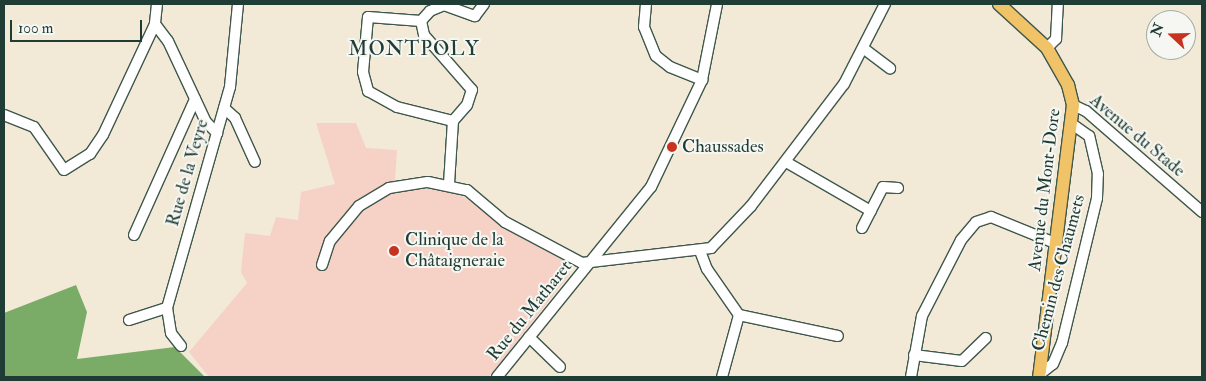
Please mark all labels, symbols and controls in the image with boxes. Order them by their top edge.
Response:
scale bar [12,10,145,42]
north arrow [1146,10,1196,60]
text: 100 m [18,19,53,38]
text: N [1147,21,1168,39]
district label: MONTPOLY [347,36,481,60]
street label: Avenue du Stade [1085,90,1189,182]
street label: Avenue du Mont-Dore [1024,107,1066,273]
street label: Rue de la Veyre [162,117,214,229]
place label: Chaussades [682,136,764,158]
marker: Chaussades [666,141,678,153]
street label: Chemin des Chaumets [1028,192,1090,354]
place label: Clinique de la Châtaigneraie [405,230,505,272]
marker: Clinique de la Châtaigneraie [387,244,401,258]
street label: Rue du Matharet [483,257,577,365]

